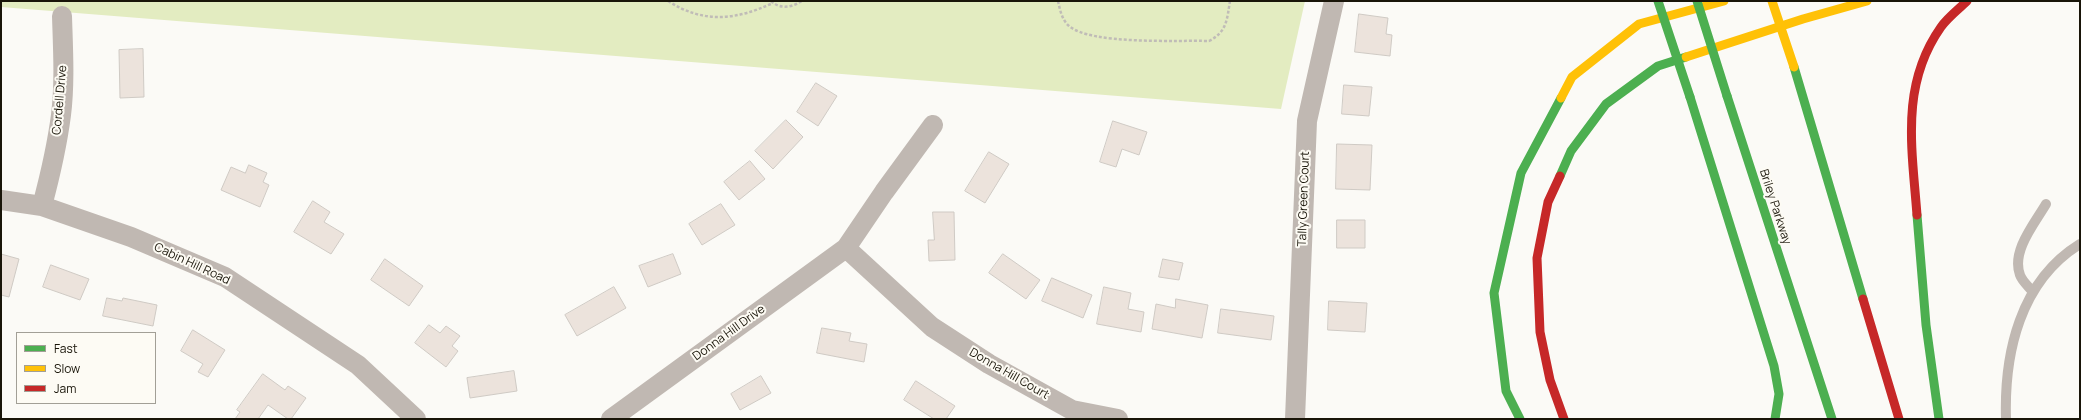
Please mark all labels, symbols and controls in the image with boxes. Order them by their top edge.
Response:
street label: Cordell Drive [50,64,70,136]
street label: Tally Green Court [1295,151,1313,247]
street label: Briley Parkway [1756,168,1794,246]
street label: Cabin Hill Road [152,240,232,288]
street label: Donna Hill Drive [690,302,768,364]
legend [16,332,156,404]
text: Fast [54,340,78,357]
street label: Donna Hill Court [967,345,1051,403]
text: Slow [54,360,80,377]
text: Jam [54,380,76,397]

